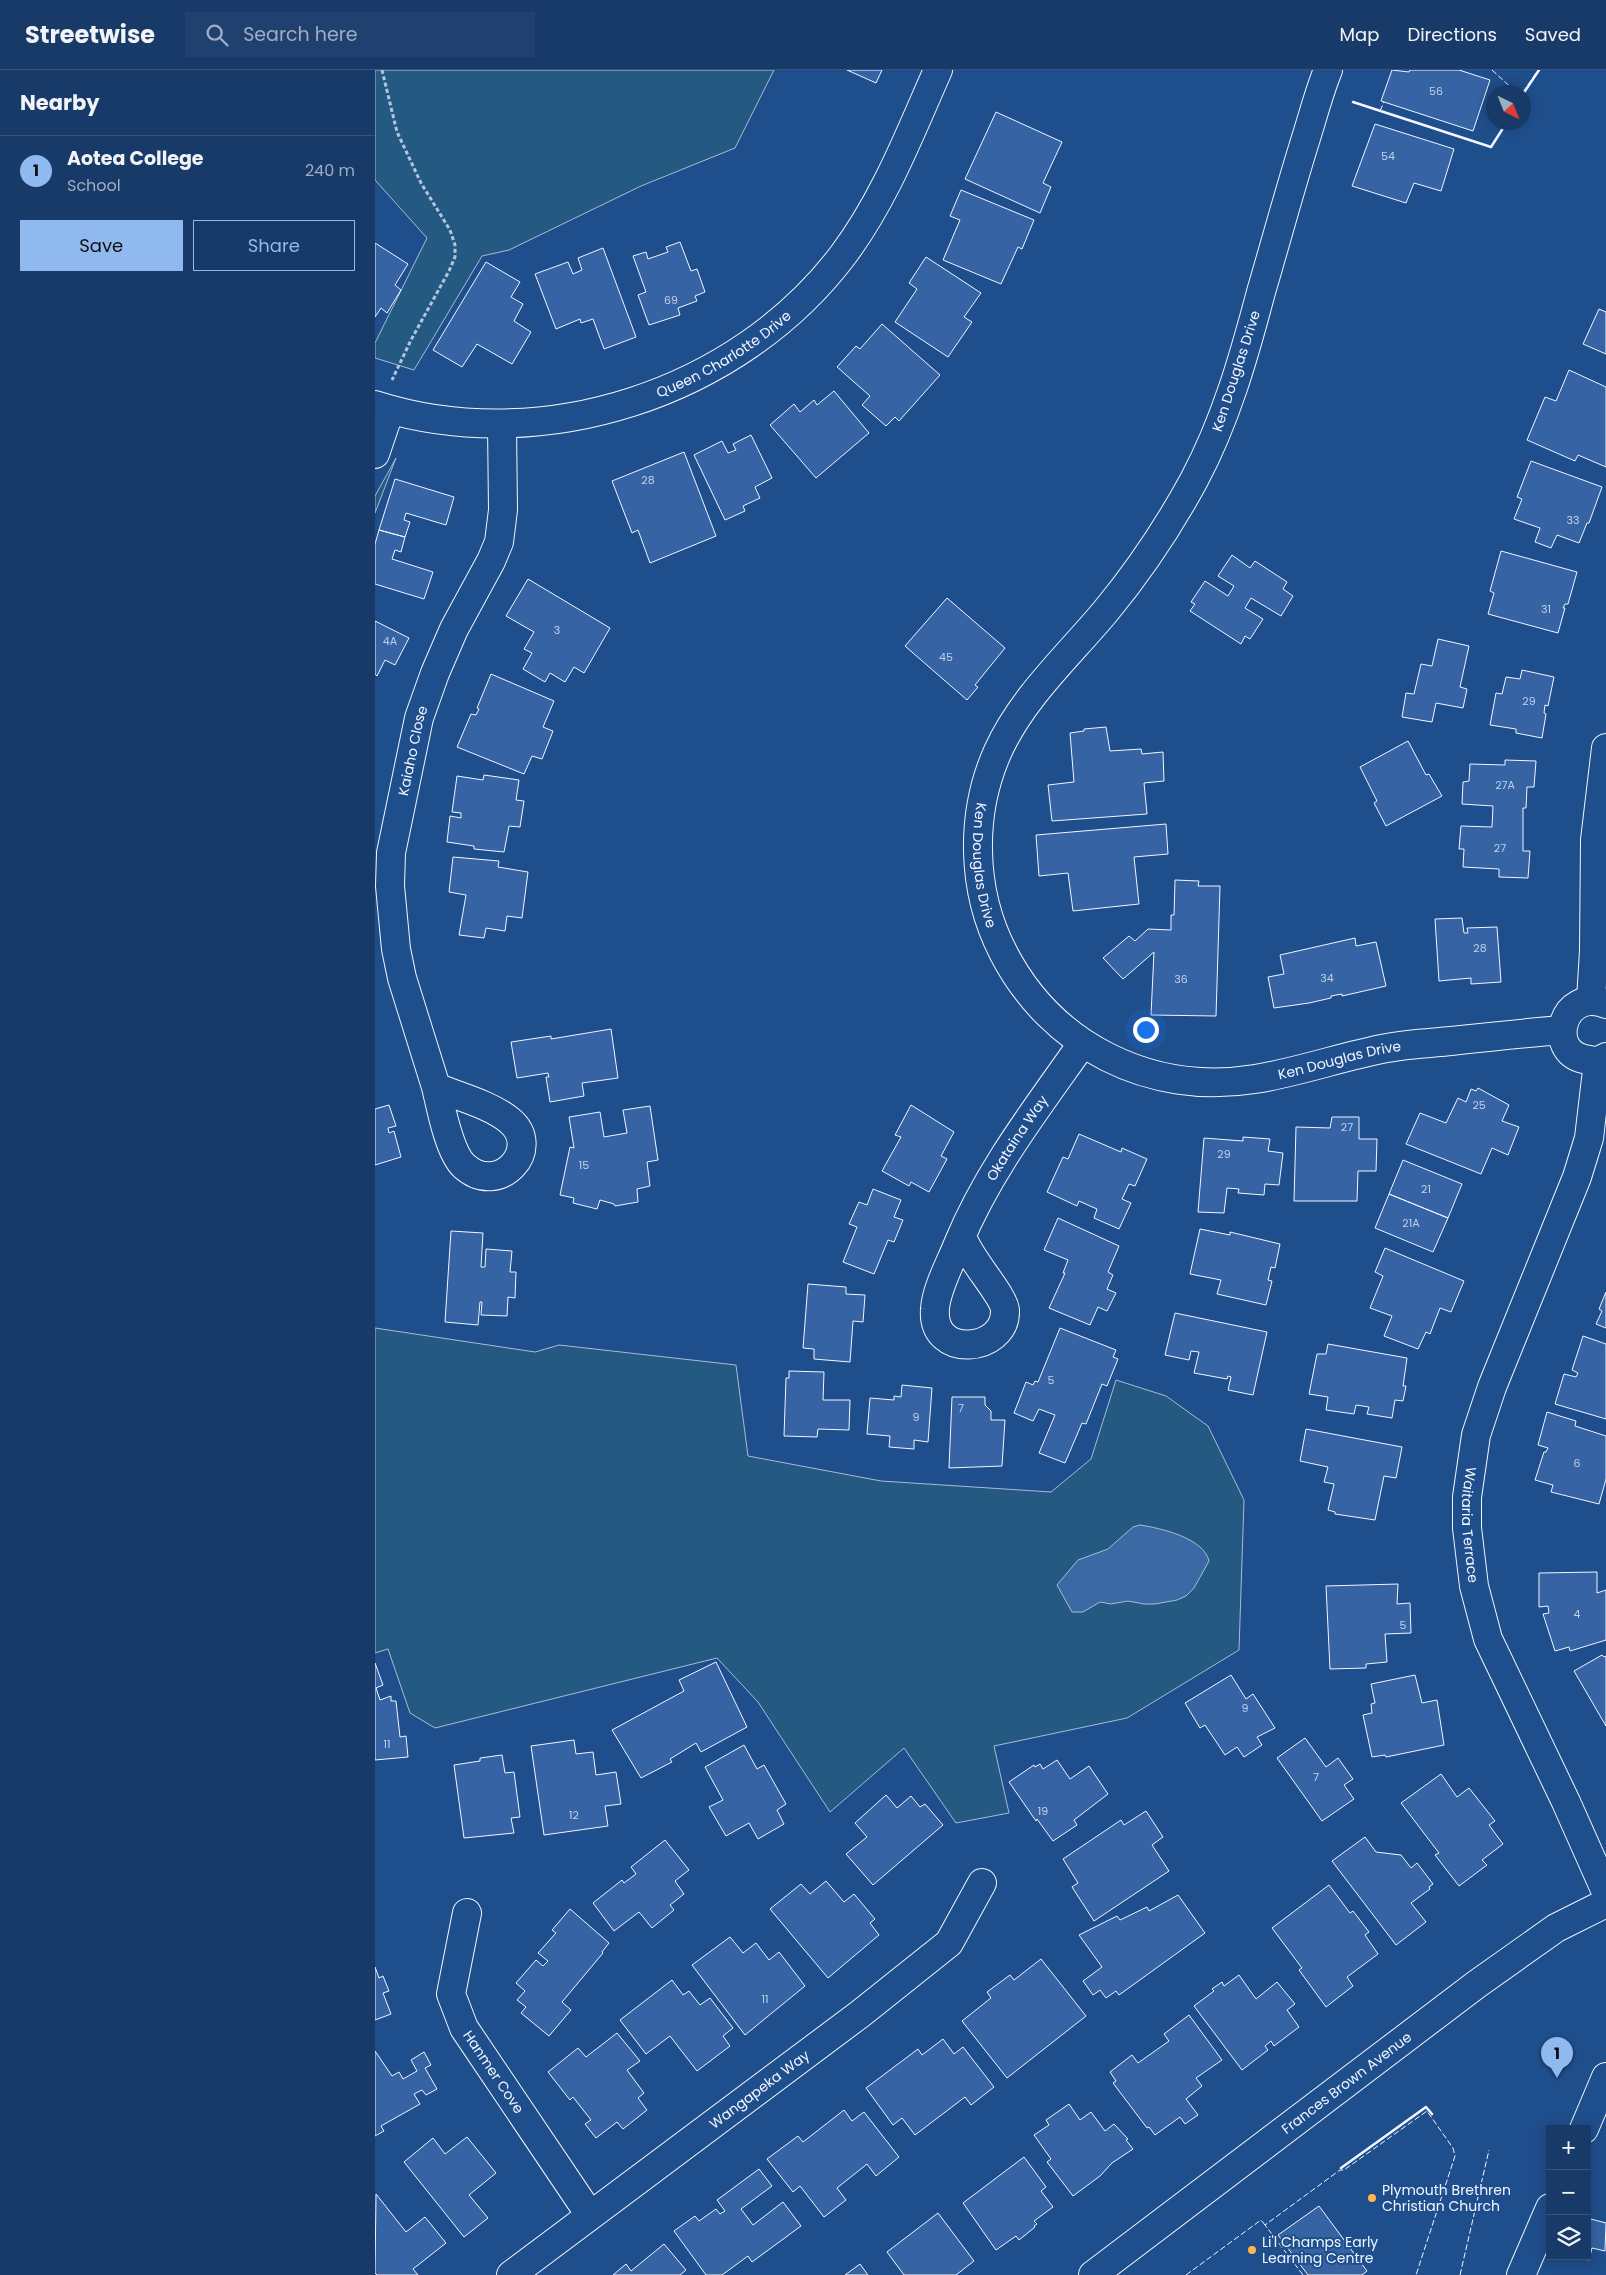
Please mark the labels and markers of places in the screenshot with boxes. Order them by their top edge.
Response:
pin: 1 [1541,2037,1573,2078]
place label: Plymouth Brethren Christian Church [1382,2180,1511,2216]
marker: Plymouth Brethren Christian Church [1366,2192,1378,2204]
place label: Li'l Champs Early Learning Centre [1262,2232,1378,2268]
marker: Li'l Champs Early Learning Centre [1246,2244,1258,2256]

